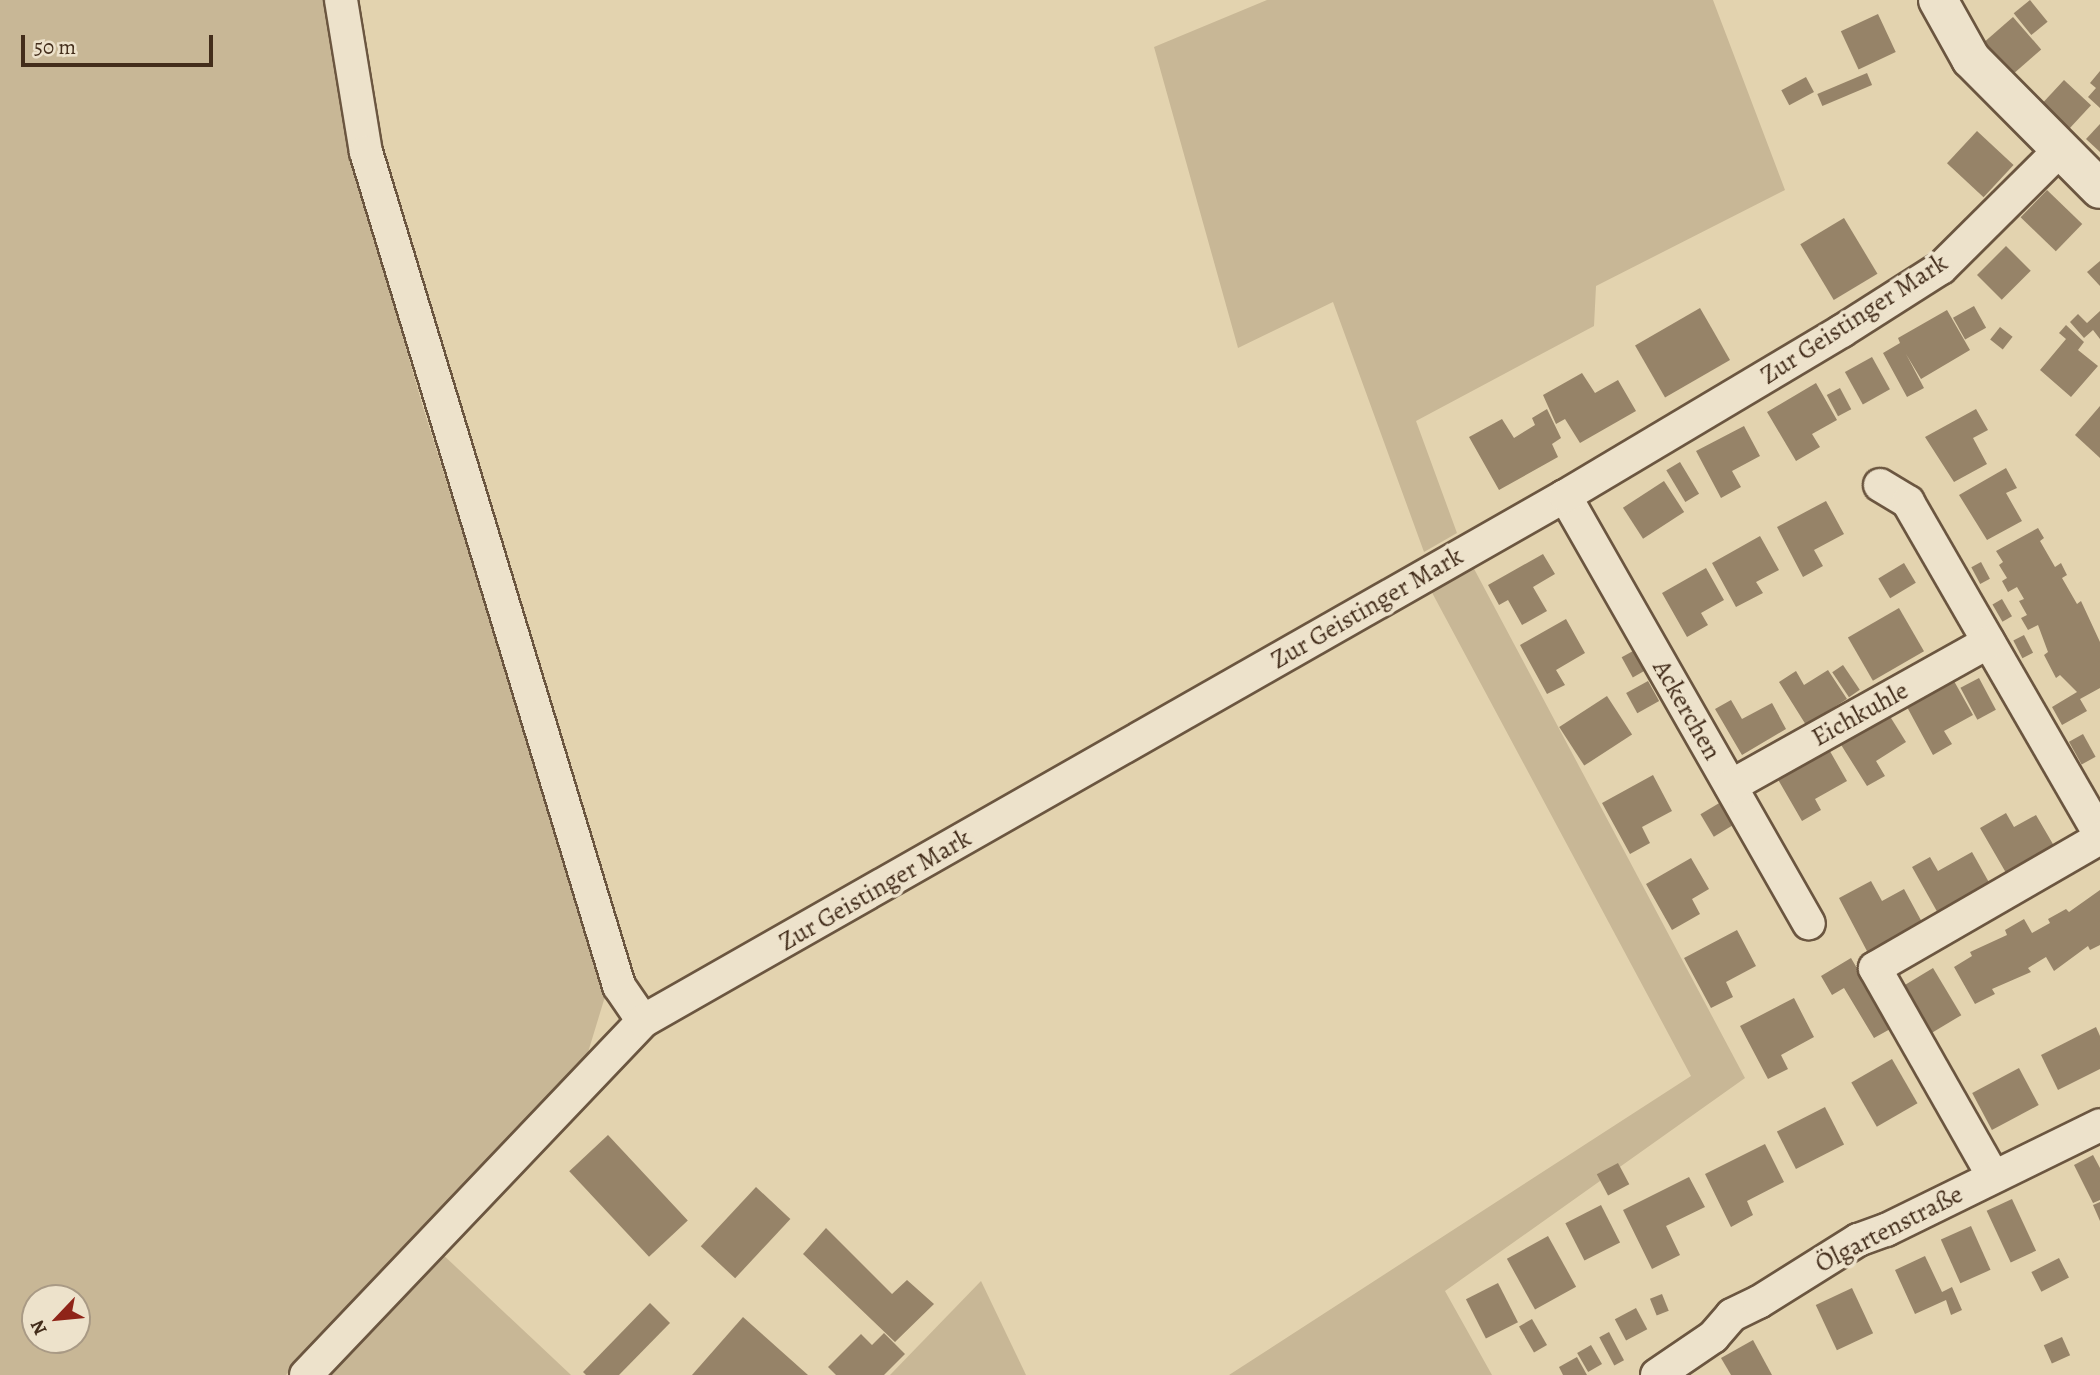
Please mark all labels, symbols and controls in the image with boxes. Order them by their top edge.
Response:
scale bar [24,21,217,65]
text: 50 m [34,33,76,61]
street label: Zur Geistinger Mark [1755,247,1953,391]
street label: Zur Geistinger Mark [1265,540,1469,676]
street label: Ackerchen [1646,654,1728,766]
street label: Eichkuhle [1806,675,1914,753]
street label: Zur Geistinger Mark [773,822,977,958]
street label: Ölgartenstraße [1810,1178,1968,1280]
north arrow [21,1284,91,1354]
text: N [24,1315,54,1339]

